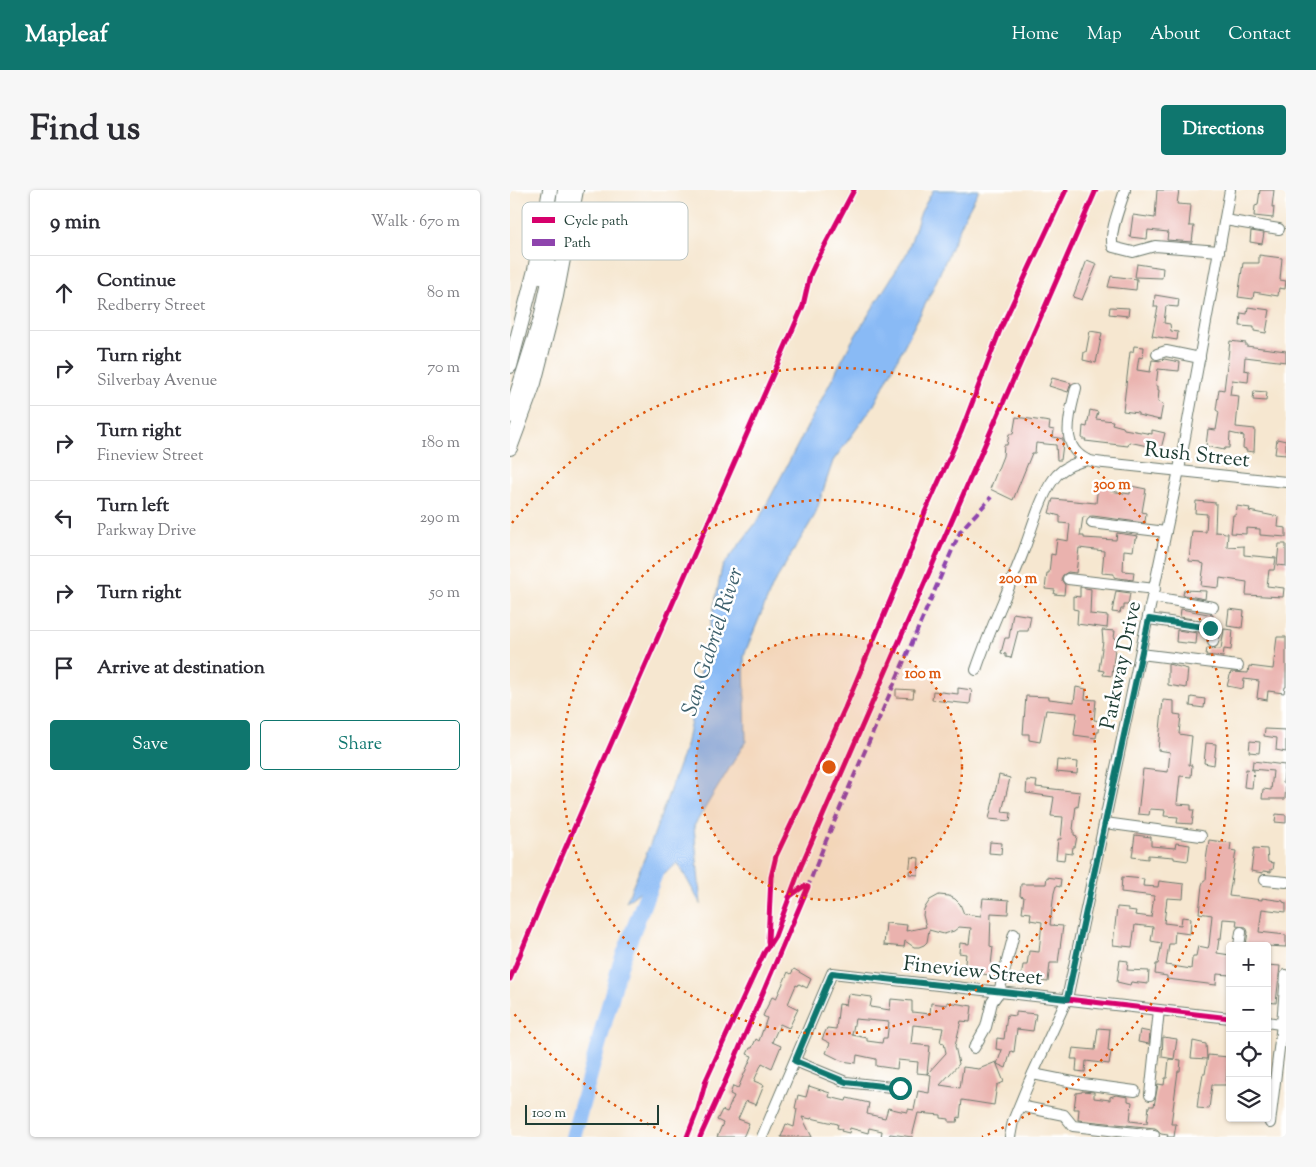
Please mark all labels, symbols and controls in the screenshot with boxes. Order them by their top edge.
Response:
text: Mapleaf [25,18,108,52]
text: Home [1012,22,1059,48]
text: Map [1087,22,1122,48]
text: About [1150,22,1200,48]
text: Contact [1228,22,1291,48]
text: Find us [30,105,140,156]
button: Directions [1161,105,1286,155]
legend [522,202,688,260]
text: 9 min [50,208,100,238]
text: Walk · 670 m [371,211,460,234]
text: Cycle path [564,212,628,232]
text: Path [564,234,591,254]
text: Continue [97,268,176,295]
icon: ahead [50,279,78,307]
text: 80 m [427,282,460,305]
text: Redberry Street [97,295,206,318]
text: Turn right [97,343,181,370]
icon: right [50,354,78,382]
text: 70 m [427,357,460,380]
text: Silverbay Avenue [97,370,217,393]
text: Turn right [97,418,181,445]
icon: right [50,429,78,457]
text: 180 m [421,432,460,455]
street label: Rush Street [1143,436,1251,476]
text: Fineview Street [97,445,203,468]
text: 300 m [1093,475,1131,496]
text: Turn left [97,493,169,520]
icon: left [50,504,78,532]
text: 290 m [420,507,460,530]
text: Parkway Drive [97,520,196,543]
water label: San Gabriel River [675,563,753,720]
text: 200 m [999,569,1038,590]
icon: right [50,579,78,607]
text: Turn right [97,580,181,607]
text: 50 m [429,582,460,605]
street label: Parkway Drive [1094,599,1150,732]
route end [1199,617,1222,640]
icon: arrive [50,654,78,682]
text: Arrive at destination [97,655,265,682]
text: 100 m [905,664,942,685]
button: Save [50,720,250,770]
button: Share [260,720,460,770]
centre of rings [820,758,838,776]
map controls [1226,942,1271,1122]
button: + [1226,942,1271,987]
street label: Fineview Street [902,950,1044,994]
button: − [1226,987,1271,1032]
button: locate [1226,1032,1271,1077]
route start [889,1077,912,1100]
button: layers [1226,1077,1271,1122]
scale bar [525,1102,659,1125]
text: 100 m [532,1104,566,1124]

